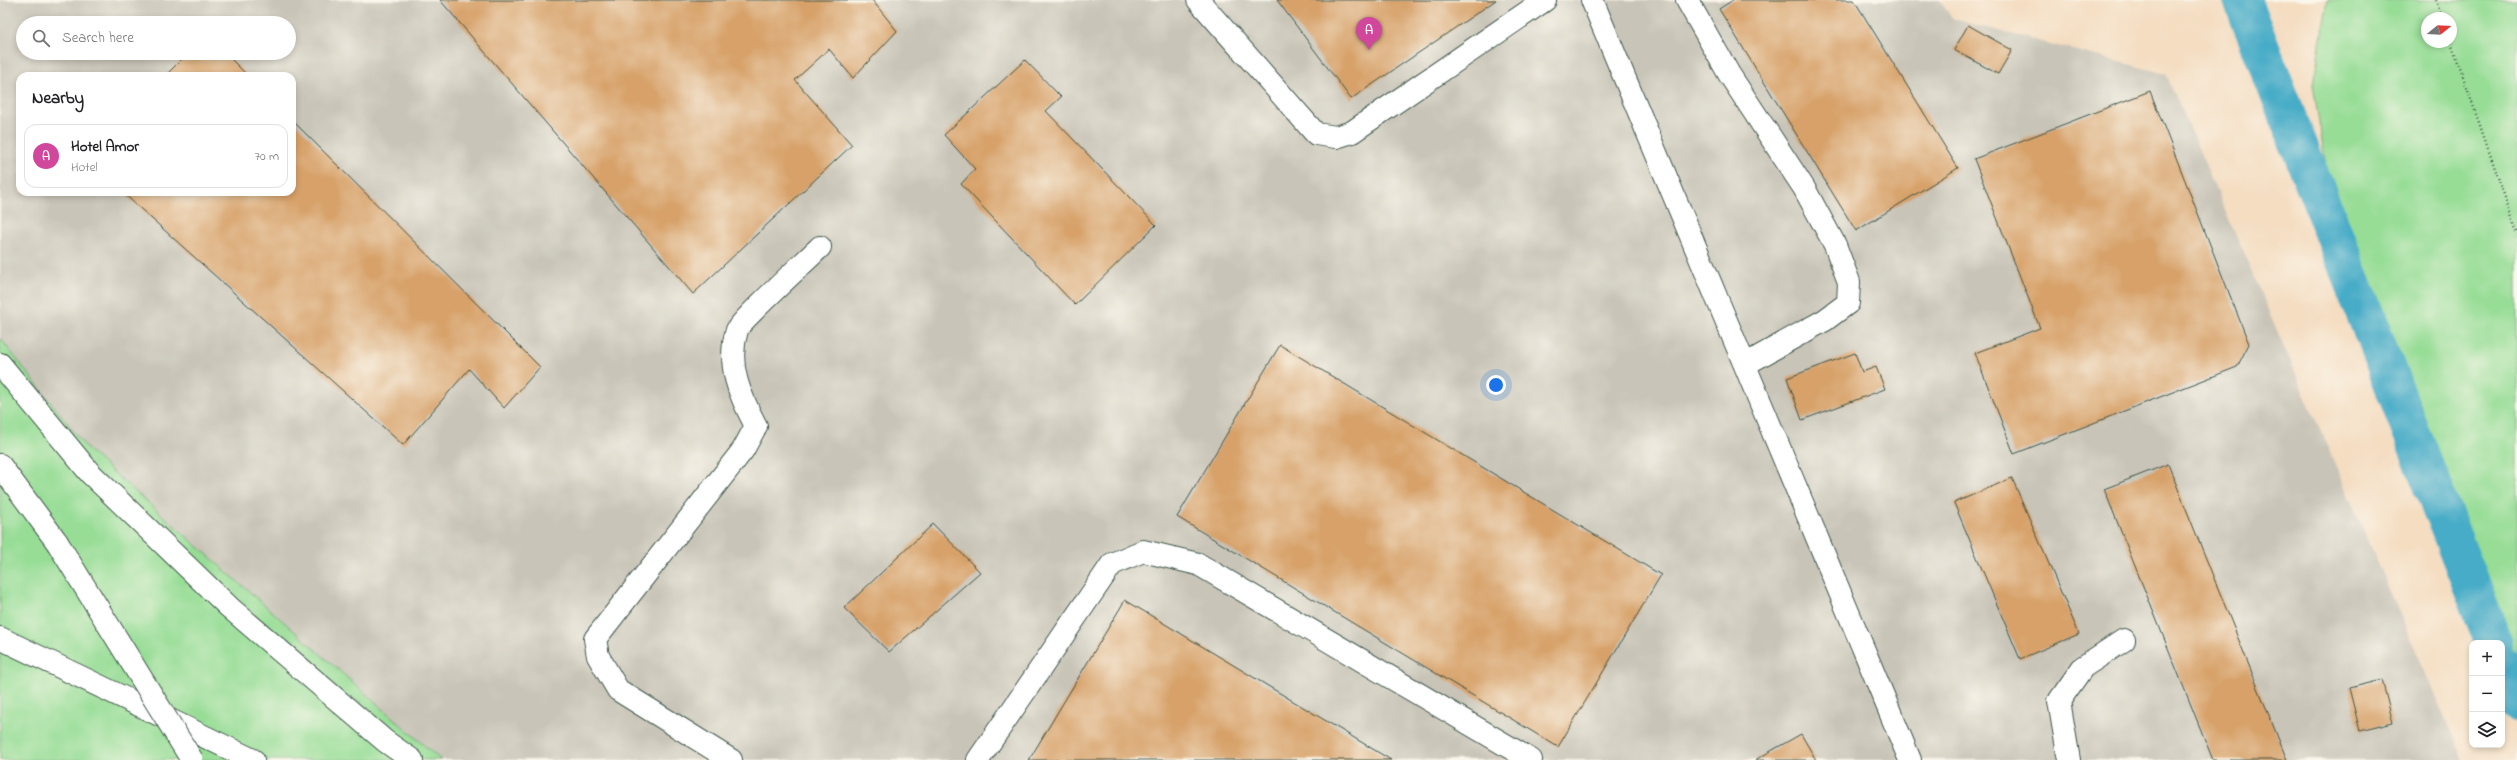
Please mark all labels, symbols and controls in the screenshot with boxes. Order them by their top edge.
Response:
north arrow [2421,12,2457,48]
search box [16,16,296,60]
pin: A [1356,17,1382,50]
icon: search [30,27,52,49]
text: Search here [62,27,134,49]
text: Nearby [32,86,84,111]
text: Hotel Amor [71,136,139,158]
text: A [42,147,50,166]
text: 70 m [255,147,279,166]
text: Hotel [71,158,98,177]
your location [1486,375,1506,395]
map controls [2469,640,2505,748]
button: + [2469,640,2505,676]
button: − [2469,676,2505,712]
button: layers [2469,712,2505,748]

